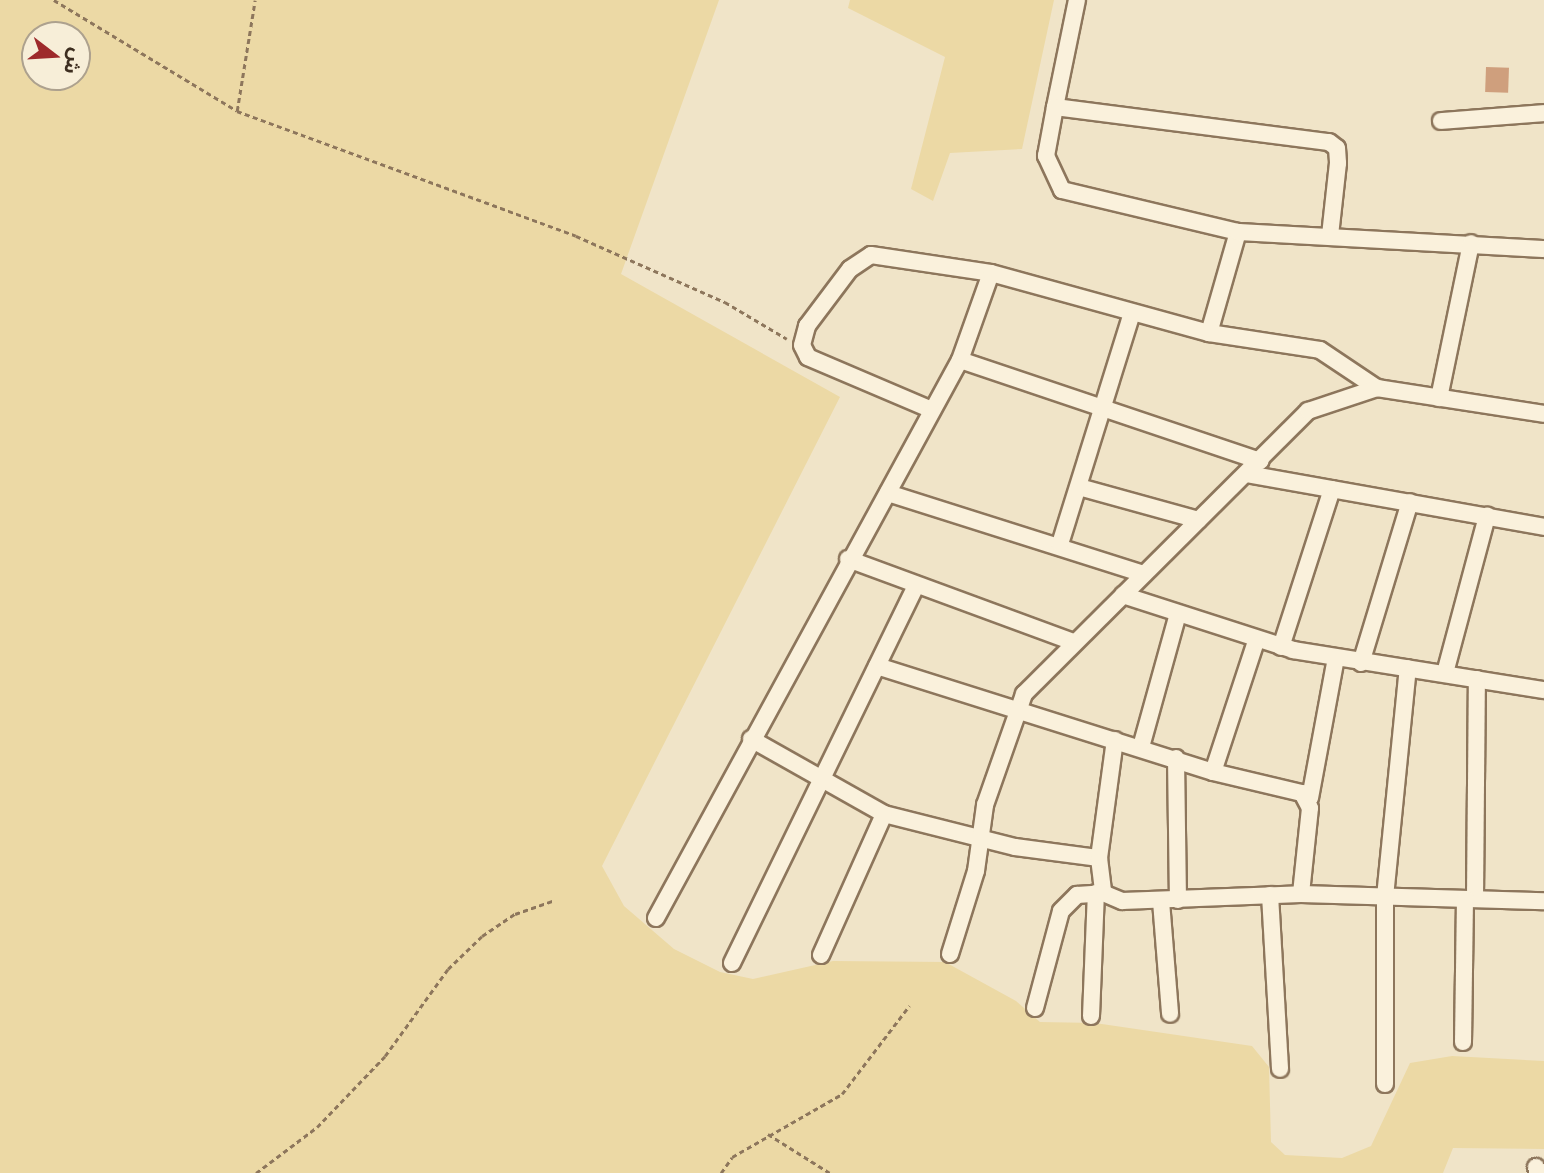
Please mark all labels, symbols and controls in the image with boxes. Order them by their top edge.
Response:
north arrow [21,21,91,91]
text: ش [59,46,89,78]

